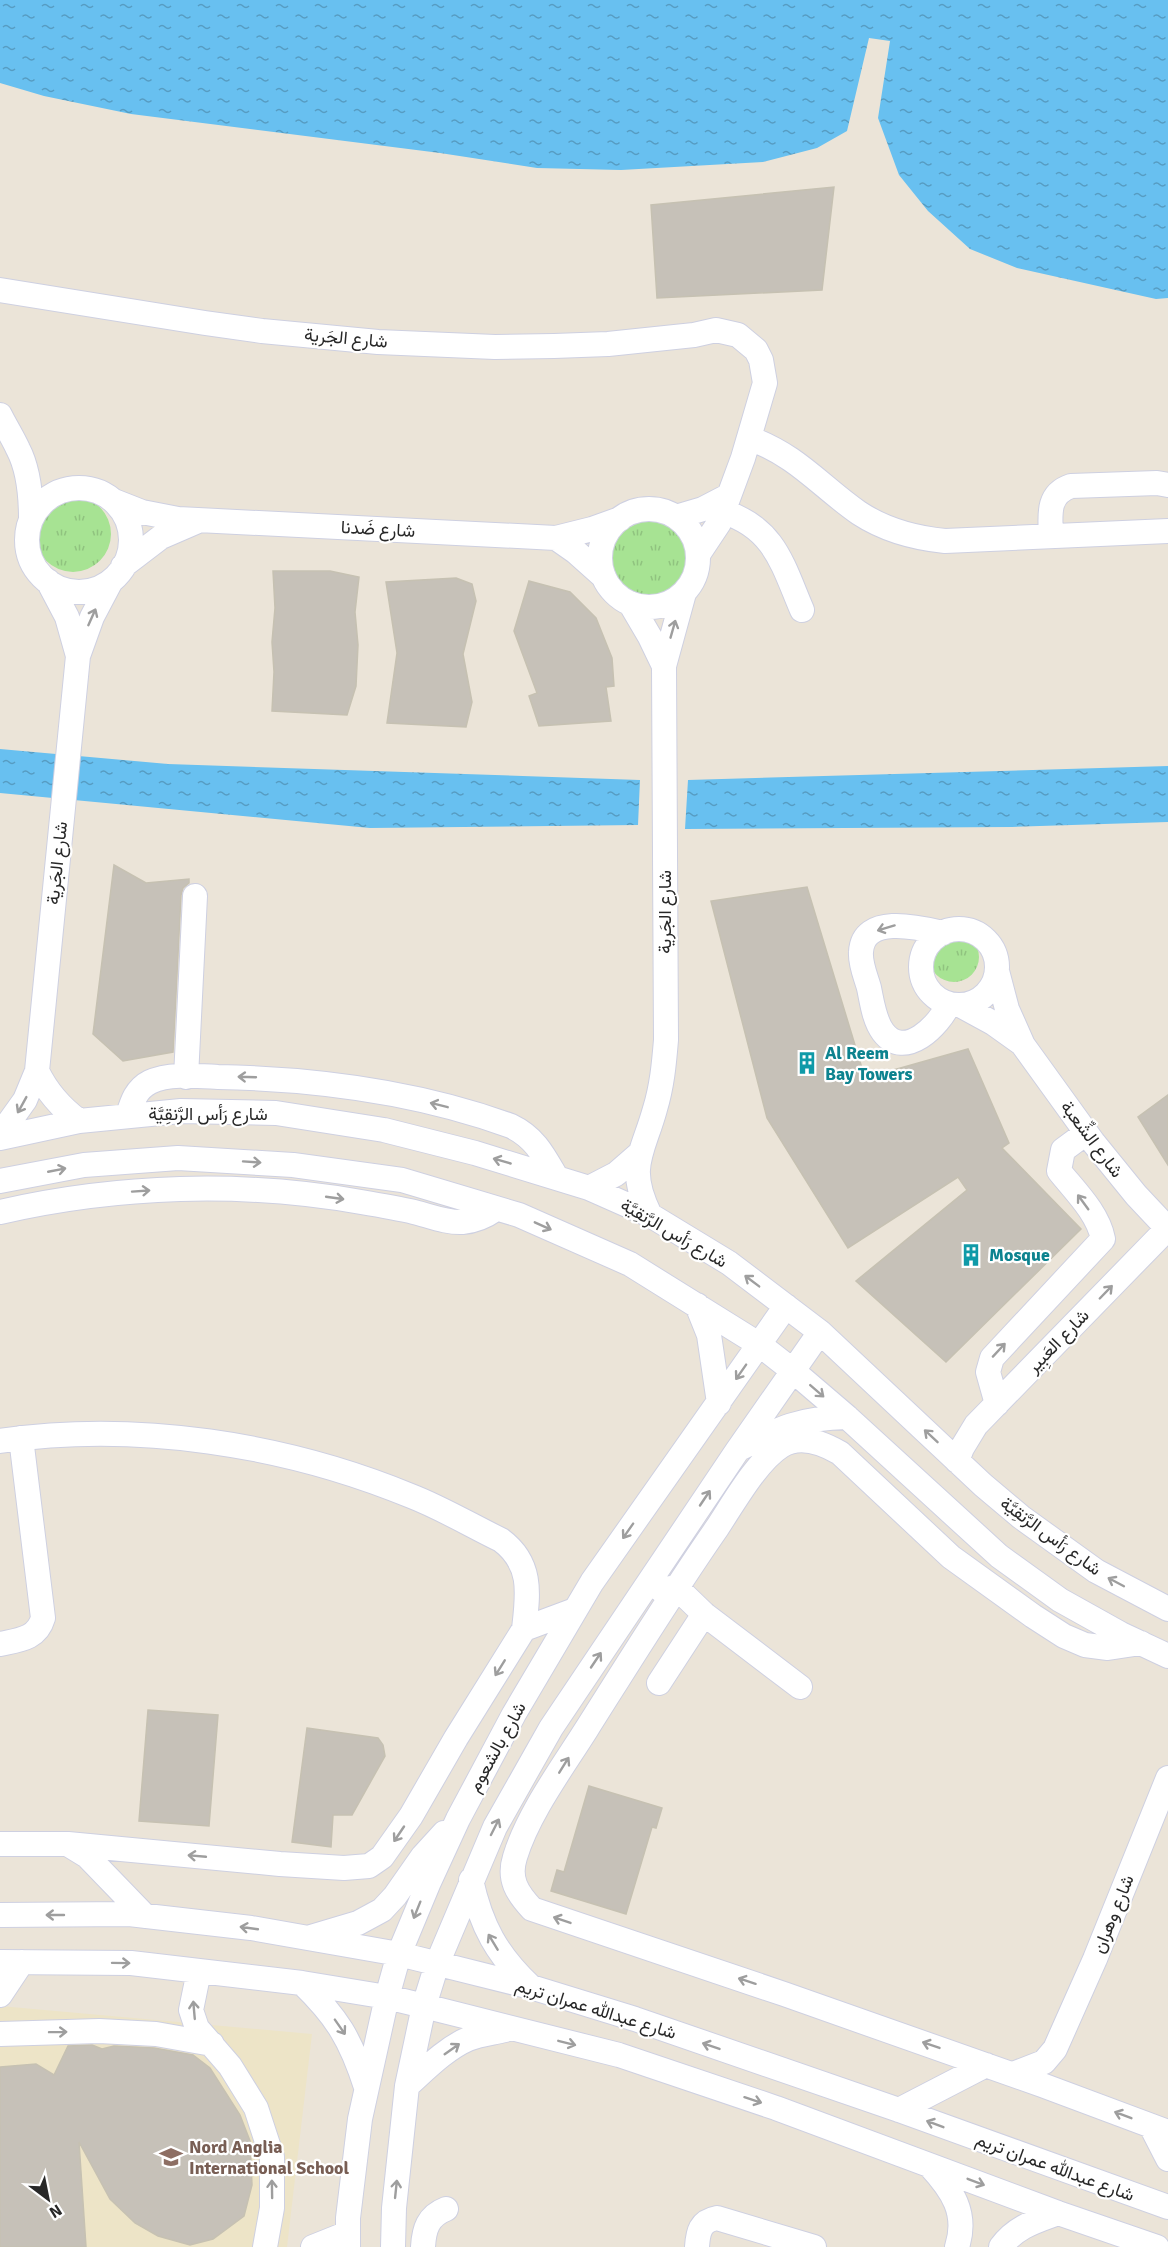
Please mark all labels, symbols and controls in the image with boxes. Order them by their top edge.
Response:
street label: شارع الجَرية [303,323,389,354]
street label: شارع ضَدنا [340,516,416,543]
one-way arrow [87,609,98,627]
one-way arrow [667,620,679,639]
street label: شارع الجَرية [42,820,73,906]
street label: شارع الجَرية [654,870,677,954]
one-way arrow [877,923,896,934]
place label: Al Reem Bay Towers [825,1042,913,1085]
building icon: Al Reem Bay Towers [794,1050,820,1076]
one-way arrow [237,1072,257,1083]
street label: شارع الشِّعبة [1055,1095,1130,1182]
one-way arrow [16,1096,28,1113]
one-way arrow [430,1099,449,1111]
street label: شارع رَأس الرَّنقِيَّة [148,1103,268,1126]
one-way arrow [493,1154,512,1166]
one-way arrow [241,1157,261,1168]
one-way arrow [47,1164,67,1175]
one-way arrow [130,1185,150,1196]
one-way arrow [325,1192,345,1203]
street label: شارع رَأس الرَّنقِيَّة [616,1194,731,1273]
one-way arrow [1077,1194,1090,1210]
one-way arrow [533,1221,552,1232]
building icon: Mosque [958,1242,984,1268]
place label: Mosque [989,1244,1050,1266]
one-way arrow [744,1274,760,1287]
one-way arrow [1098,1285,1113,1300]
street label: شارع العَبِير [1022,1305,1096,1380]
one-way arrow [992,1343,1006,1358]
one-way arrow [735,1363,747,1379]
one-way arrow [809,1384,824,1398]
one-way arrow [923,1429,938,1443]
one-way arrow [699,1491,711,1507]
street label: شارع رَأس الرَّنقِيَّة [996,1492,1106,1581]
one-way arrow [622,1522,634,1538]
one-way arrow [1108,1576,1125,1588]
one-way arrow [590,1653,602,1669]
one-way arrow [493,1659,505,1676]
street label: شارع بالشعوم [463,1698,532,1796]
one-way arrow [558,1757,570,1774]
one-way arrow [490,1818,502,1836]
one-way arrow [392,1826,405,1843]
one-way arrow [188,1850,208,1861]
street label: شارع وهران [1087,1872,1140,1957]
one-way arrow [411,1901,422,1919]
one-way arrow [45,1909,65,1921]
one-way arrow [553,1914,572,1925]
one-way arrow [239,1923,259,1934]
one-way arrow [487,1934,499,1951]
one-way arrow [111,1957,131,1969]
street label: شارع عبدالله عمران تريم [513,1974,679,2045]
one-way arrow [738,1975,757,1986]
one-way arrow [188,2001,199,2020]
one-way arrow [334,2019,346,2035]
one-way arrow [48,2027,68,2038]
one-way arrow [558,2037,577,2049]
one-way arrow [702,2039,721,2050]
one-way arrow [922,2039,941,2050]
one-way arrow [444,2043,460,2055]
one-way arrow [744,2095,763,2106]
one-way arrow [1115,2109,1133,2120]
one-way arrow [926,2118,945,2129]
street label: شارع عبدالله عمران تريم [972,2128,1137,2207]
place label: Nord Anglia International School [189,2136,349,2179]
school or university icon: Nord Anglia International School [158,2144,184,2170]
north arrow [18,2169,78,2229]
one-way arrow [966,2178,985,2189]
one-way arrow [391,2179,402,2199]
one-way arrow [266,2180,278,2200]
text: N [45,2199,65,2222]

